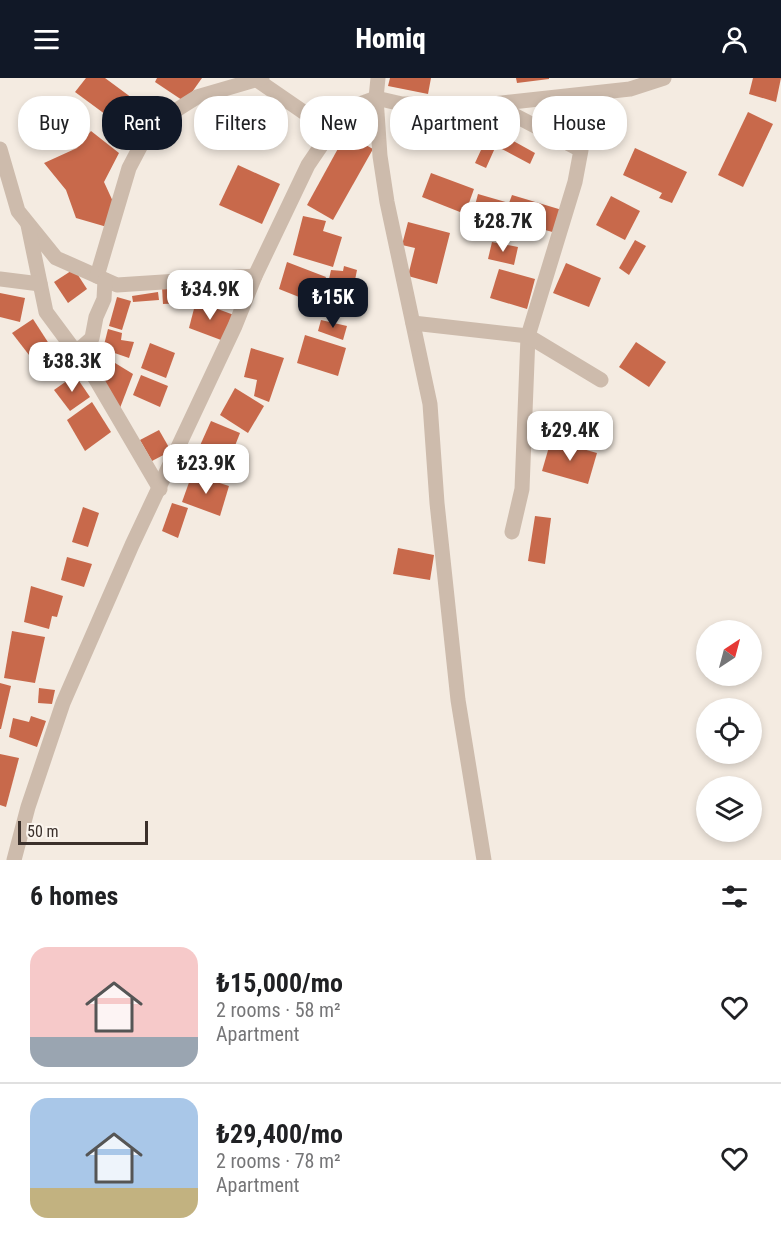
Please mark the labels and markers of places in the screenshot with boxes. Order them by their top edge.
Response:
pin: ₺28.7K [454,202,552,253]
pin: ₺34.9K [161,270,259,321]
pin: ₺15K [297,278,369,329]
pin: ₺38.3K [23,342,121,393]
pin: ₺29.4K [521,411,619,462]
pin: ₺23.9K [157,444,255,495]

